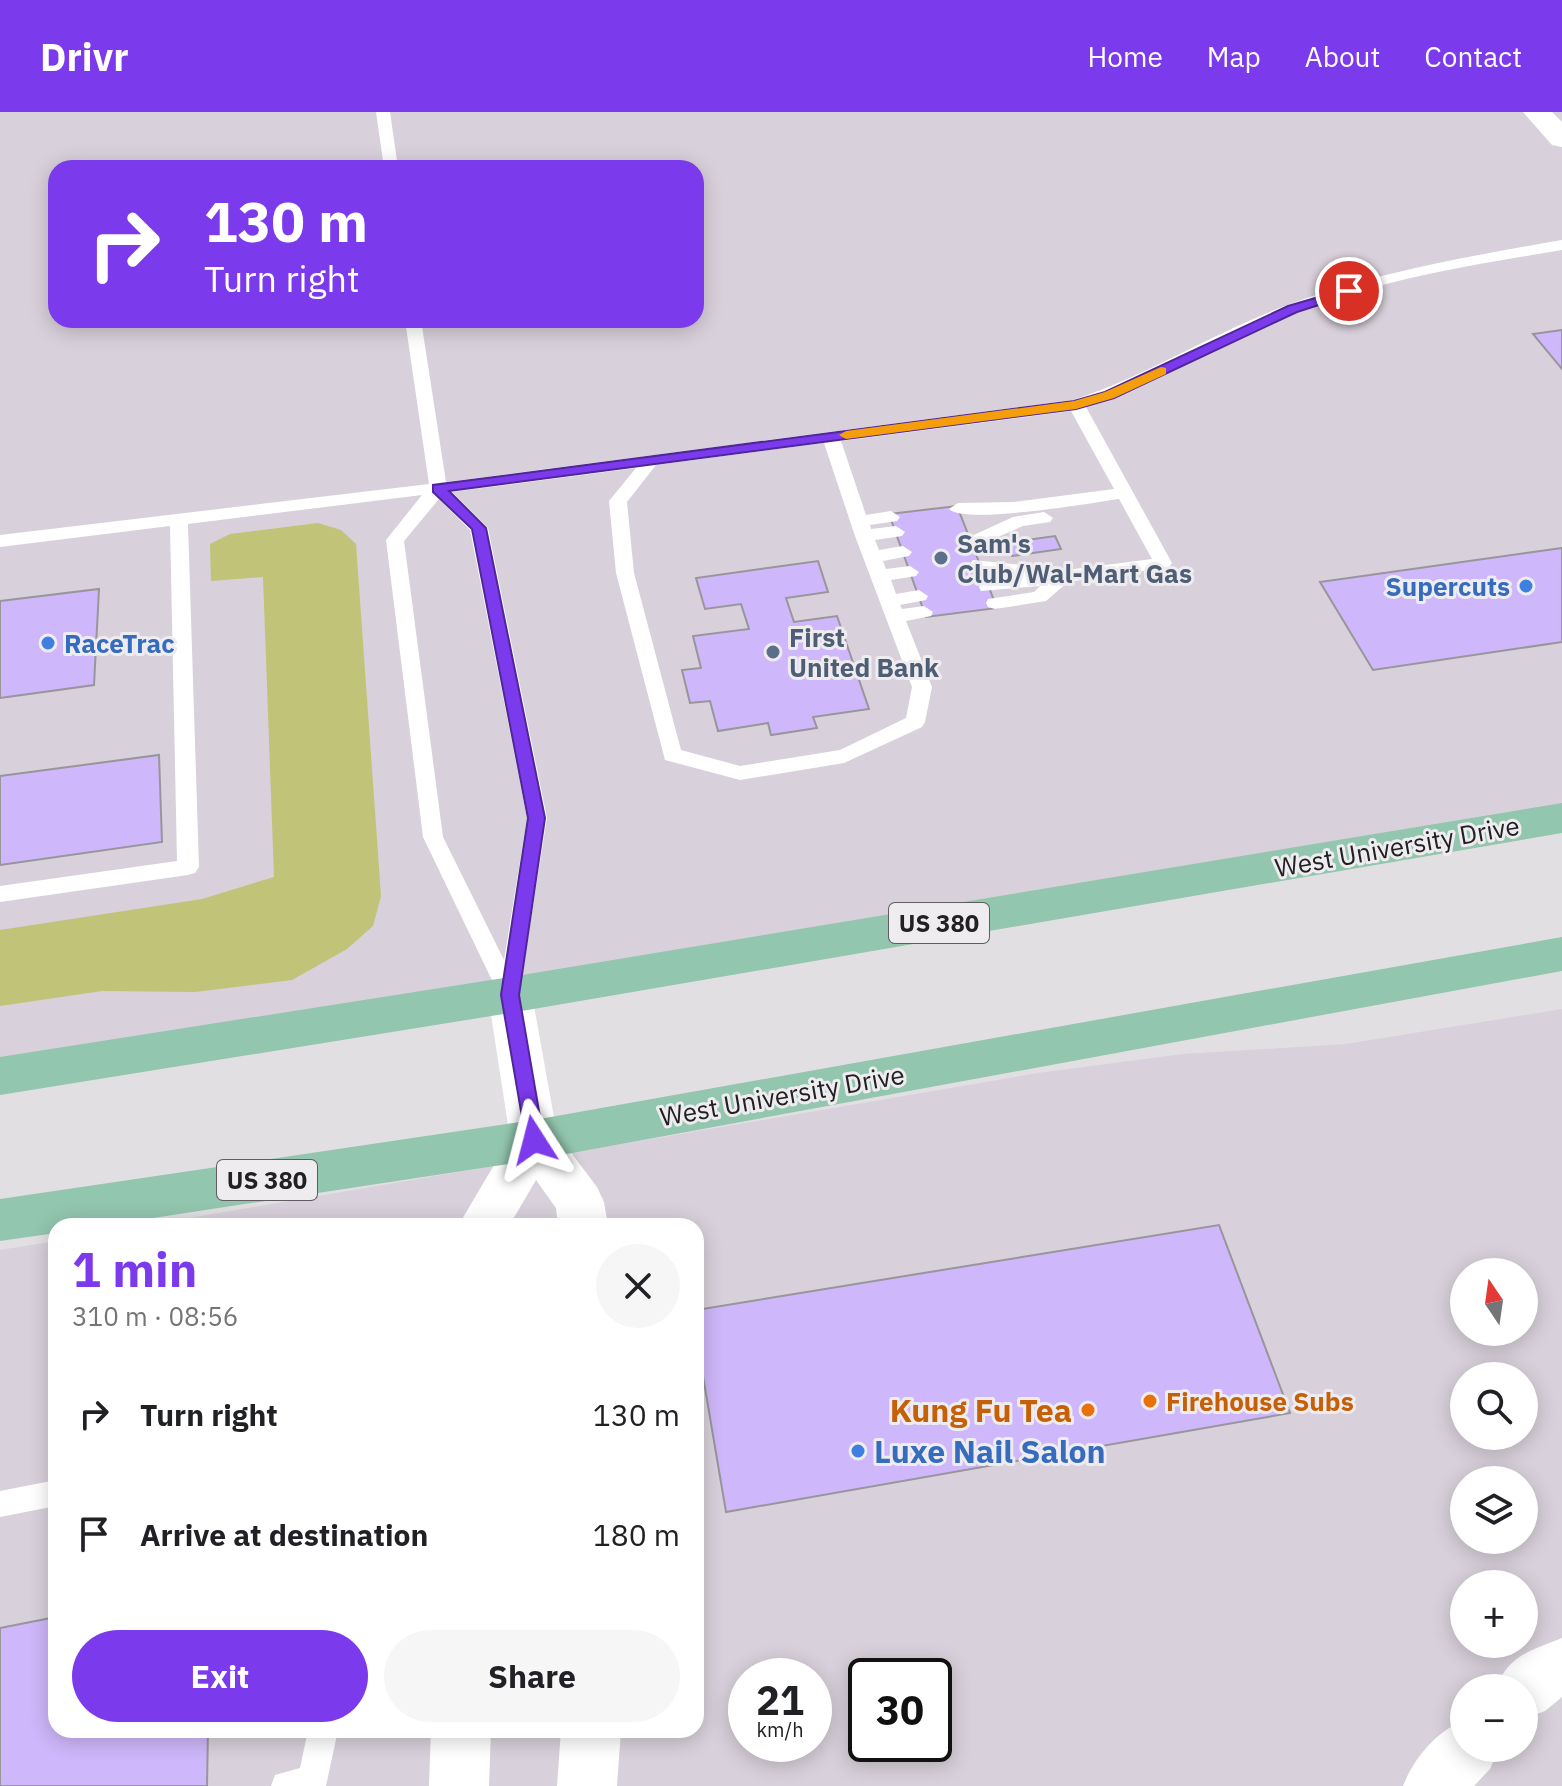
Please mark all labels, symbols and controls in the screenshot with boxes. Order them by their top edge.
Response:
text: Drivr [40,32,129,81]
text: Home [1087,38,1163,75]
text: Map [1207,38,1261,75]
text: About [1305,38,1380,75]
text: Contact [1424,38,1522,75]
text: 130 m [204,185,368,257]
icon: right [72,192,176,296]
text: Turn right [204,255,360,302]
pin [1315,257,1383,325]
icon: arrive [1327,269,1371,313]
place label: Sam's Club/Wal-Mart Gas [957,526,1192,590]
marker: Sam's Club/Wal-Mart Gas [932,549,950,567]
place label: Supercuts [1385,569,1510,603]
marker: Supercuts [1517,577,1535,595]
place label: First United Bank [789,620,939,684]
place label: RaceTrac [64,626,175,660]
marker: RaceTrac [39,634,57,652]
marker: First United Bank [764,643,782,661]
street label: West University Drive [1272,808,1522,884]
road number: US 380 [889,903,989,943]
street label: West University Drive [657,1057,907,1133]
position arrow [492,1098,576,1182]
road number: US 380 [217,1160,317,1200]
text: 1 min [72,1238,197,1300]
button: close [596,1244,680,1328]
north arrow [1450,1258,1538,1346]
map controls [1450,1258,1538,1762]
text: 310 m · 08:56 [72,1299,238,1333]
button: search [1450,1362,1538,1450]
place label: Firehouse Subs [1166,1384,1354,1418]
place label: Kung Fu Tea [890,1389,1072,1431]
icon: right [72,1392,116,1436]
marker: Firehouse Subs [1141,1392,1159,1410]
text: Turn right [140,1395,278,1434]
text: 130 m [593,1395,680,1434]
marker: Kung Fu Tea [1079,1401,1097,1419]
place label: Luxe Nail Salon [874,1430,1106,1472]
marker: Luxe Nail Salon [849,1442,867,1460]
button: layers [1450,1466,1538,1554]
icon: arrive [72,1512,116,1556]
text: Arrive at destination [140,1515,428,1554]
text: 180 m [593,1515,680,1554]
button: + [1450,1570,1538,1658]
button: Exit [72,1630,368,1722]
button: Share [384,1630,680,1722]
speed limit sign: 30 [848,1658,952,1762]
text: 21 [756,1674,804,1726]
button: − [1450,1674,1538,1762]
text: km/h [756,1716,804,1743]

